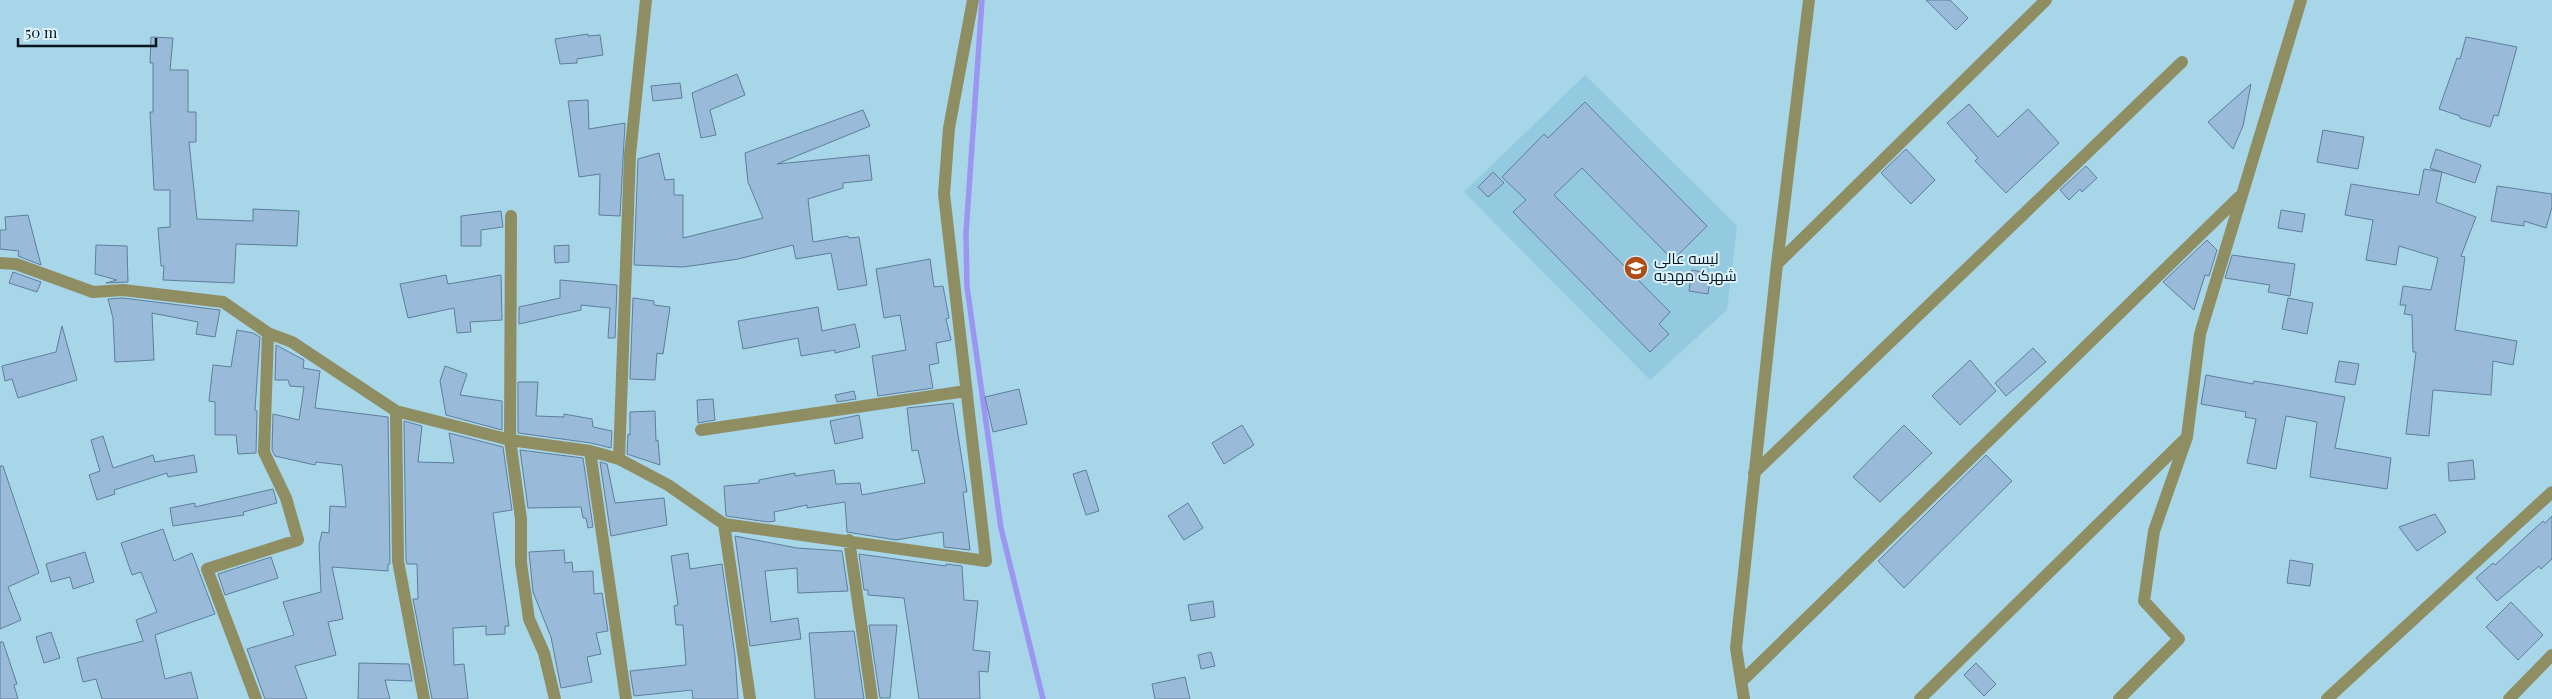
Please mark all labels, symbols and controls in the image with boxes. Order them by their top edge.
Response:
scale bar [18,15,155,47]
text: 50 m [25,22,58,42]
place label: لیسه عالی شهرک مهدیه [1654,248,1737,286]
school or university icon: لیسه عالی شهرک مهدیه [1623,255,1649,281]

